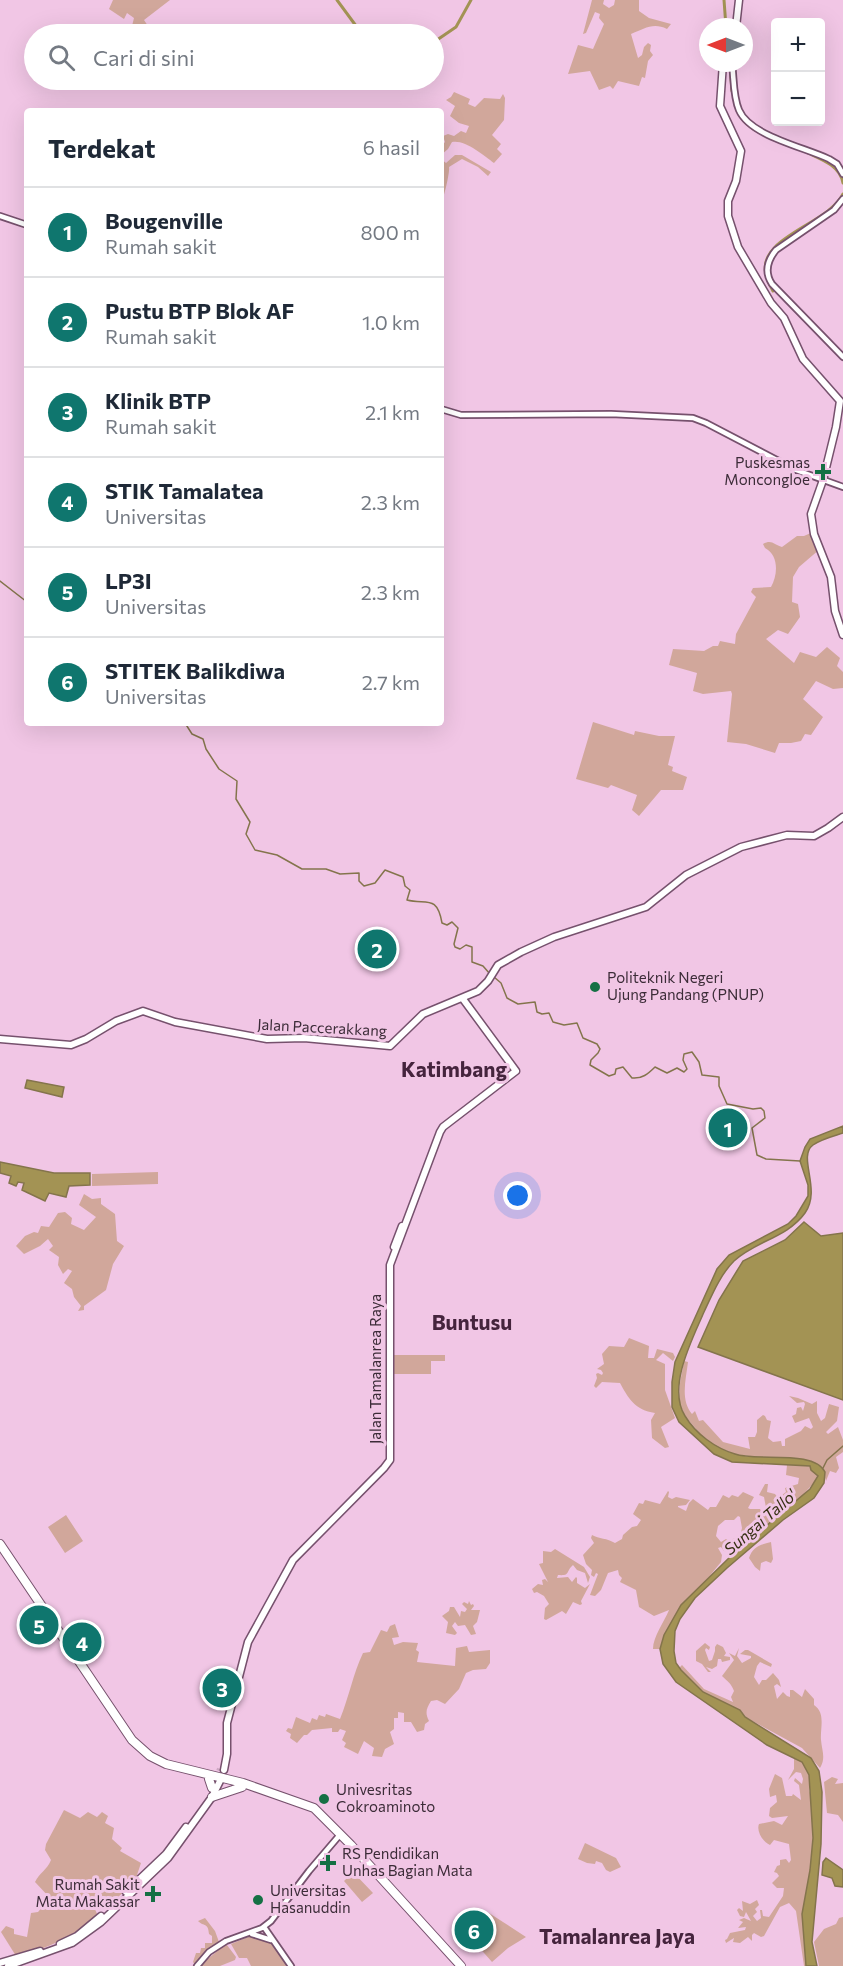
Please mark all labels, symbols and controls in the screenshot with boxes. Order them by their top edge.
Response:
north arrow [699,18,753,72]
map controls [771,18,825,126]
button: + [771,18,825,72]
search box [24,24,444,90]
icon: search [45,41,78,74]
text: Cari di sini [93,44,195,71]
button: − [771,72,825,126]
text: Terdekat [48,132,155,163]
text: 6 hasil [363,135,420,159]
text: Bougenville [105,207,223,234]
text: 1 [63,220,72,244]
text: 800 m [360,220,420,244]
text: Rumah sakit [105,234,216,258]
text: Pustu BTP Blok AF [105,297,294,324]
text: 2 [62,310,73,334]
text: 1.0 km [362,310,420,334]
text: Rumah sakit [105,324,216,348]
text: Klinik BTP [105,387,211,414]
text: 3 [62,400,73,424]
text: 2.1 km [365,400,420,424]
text: Rumah sakit [105,414,216,438]
place label: Puskesmas Moncongloe [724,453,810,488]
marker: Puskesmas Moncongloe [814,463,832,481]
text: STIK Tamalatea [105,477,264,504]
text: 4 [61,490,74,514]
text: 2.3 km [361,490,420,514]
text: Universitas [105,504,206,528]
text: LP3I [105,567,152,594]
text: 5 [62,580,73,604]
text: 2.3 km [361,580,420,604]
text: Universitas [105,594,206,618]
text: STITEK Balikdiwa [105,657,285,684]
text: 6 [61,670,74,694]
text: 2.7 km [362,670,420,694]
text: Universitas [105,684,206,708]
pin: 2 [358,926,397,972]
place label: Politeknik Negeri Ujung Pandang (PNUP) [607,968,764,1003]
marker: Politeknik Negeri Ujung Pandang (PNUP) [588,980,602,994]
street label: Jalan Paccerakkang [257,1015,387,1039]
district label: Katimbang [401,1056,507,1081]
pin: 1 [708,1106,748,1150]
your location [503,1181,532,1210]
street label: Jalan Tamalanrea Raya [366,1294,384,1444]
district label: Buntusu [432,1309,512,1334]
water label: Sungai Tallo' [720,1485,800,1558]
pin: 5 [20,1602,58,1648]
pin: 4 [62,1620,101,1664]
pin: 3 [202,1666,242,1710]
place label: Univesritas Cokroaminoto [336,1780,435,1815]
marker: Univesritas Cokroaminoto [317,1792,331,1806]
place label: RS Pendidikan Unhas Bagian Mata [342,1844,473,1879]
marker: RS Pendidikan Unhas Bagian Mata [319,1854,337,1872]
place label: Rumah Sakit Mata Makassar [36,1875,140,1910]
place label: Universitas Hasanuddin [270,1881,351,1916]
marker: Rumah Sakit Mata Makassar [144,1885,162,1903]
marker: Universitas Hasanuddin [251,1893,265,1907]
pin: 6 [454,1908,494,1952]
district label: Tamalanrea Jaya [539,1923,695,1948]

